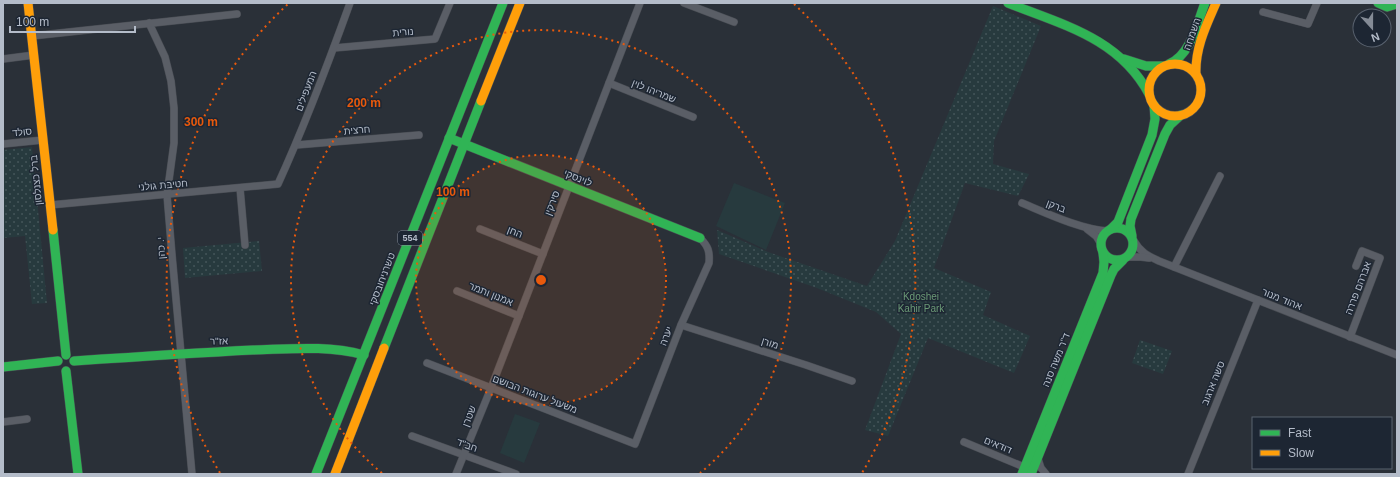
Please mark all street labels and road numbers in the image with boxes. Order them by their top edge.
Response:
street label: השמחה [1181,16,1203,52]
street label: נורית [392,26,414,38]
street label: המעפילים [293,69,319,113]
street label: שמריהו לוין [630,77,678,105]
street label: חרצית [343,123,371,137]
street label: סולד [11,125,33,139]
street label: ברל כצנלסון [28,154,44,206]
street label: לוינסקי [562,167,594,189]
street label: חטיבת גולני [138,177,188,193]
street label: סירקין [542,189,562,217]
street label: ברקן [1045,197,1067,215]
street label: החן [506,224,524,240]
road number: 554 [398,231,422,245]
street label: י. כהן [155,236,167,260]
street label: טשרניחובסקי [367,251,397,307]
street label: אברהם פררה [1343,259,1373,316]
street label: אמנון ותמר [467,280,515,308]
street label: אהוד מנור [1260,286,1304,312]
street label: יערה [657,325,675,347]
street label: ד"ר משה סנה [1040,331,1072,389]
street label: אז"ר [210,335,229,347]
street label: מורן [760,335,780,351]
street label: סשה ארגוב [1199,359,1227,407]
street label: משעול ערוגות הבושם [491,373,579,415]
street label: שטרן [460,404,478,428]
street label: דודאים [982,434,1014,456]
street label: חב"ד [455,436,479,454]

